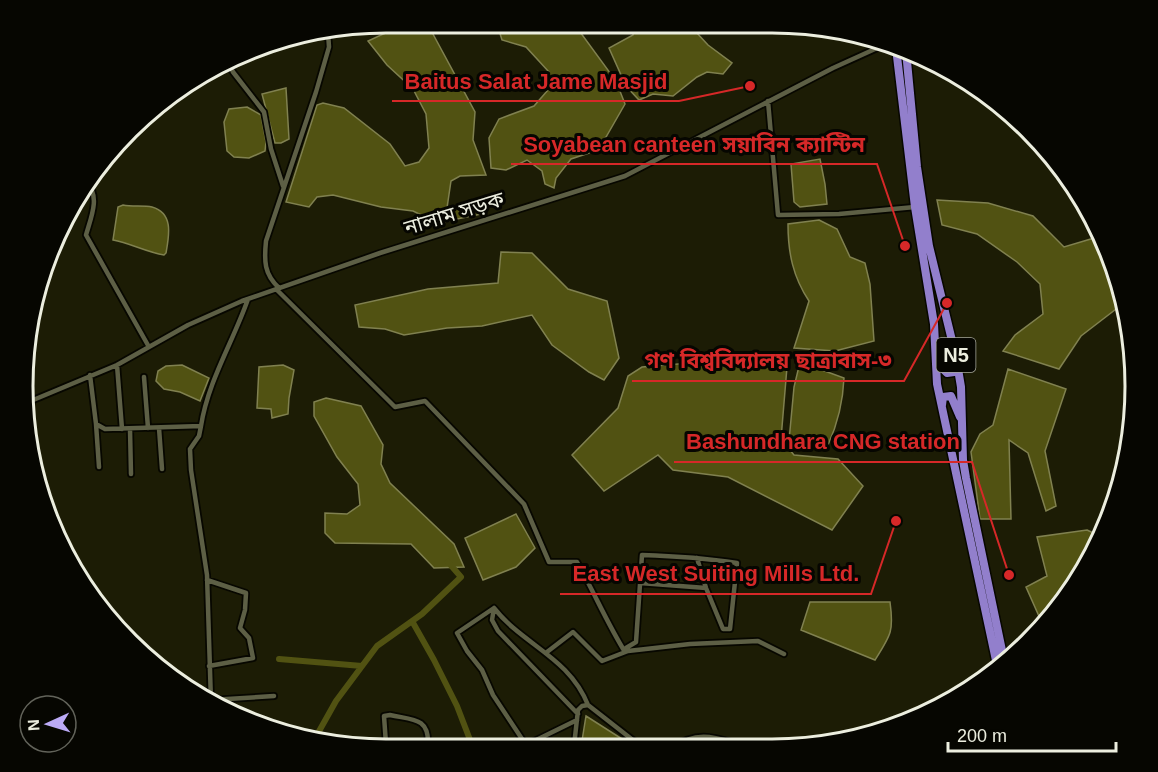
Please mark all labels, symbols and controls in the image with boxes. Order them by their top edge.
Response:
callout: Baitus Salat Jame Masjid [392,61,679,101]
text: Baitus Salat Jame Masjid [405,69,667,94]
callout: Soyabean canteen সয়াবিন ক্যান্টিন [511,124,877,164]
text: Soyabean canteen সয়াবিন ক্যান্টিন [523,132,865,157]
street label: নালাম সড়ক [401,187,508,239]
road number: N5 [936,338,976,372]
callout: গণ বিশ্ববিদ্যালয় ছাত্রাবাস-৩ [632,341,904,381]
text: গণ বিশ্ববিদ্যালয় ছাত্রাবাস-৩ [644,348,892,373]
callout: Bashundhara CNG station [674,422,972,462]
text: Bashundhara CNG station [686,429,960,454]
callout: East West Suiting Mills Ltd. [560,554,871,594]
text: East West Suiting Mills Ltd. [573,561,859,586]
north arrow [18,694,78,754]
scale bar [948,715,1116,753]
text: N [25,719,42,731]
text: 200 m [957,726,1007,746]

